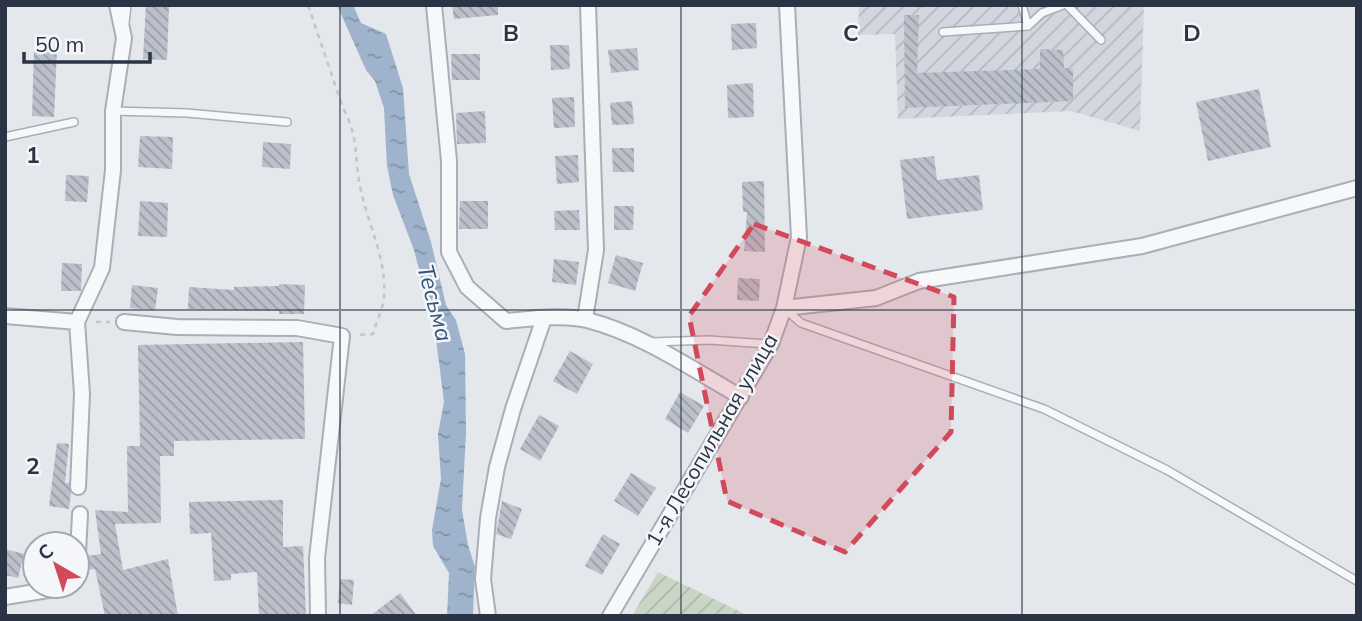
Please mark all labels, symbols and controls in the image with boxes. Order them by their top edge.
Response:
text: B [503,18,519,47]
text: C [843,18,859,47]
text: D [1183,18,1201,47]
scale bar [24,21,150,65]
text: 50 m [35,31,84,57]
text: 1 [26,140,40,169]
water label: Тесьма [411,261,460,345]
street label: 1-я Лесопильная улица [640,328,783,551]
text: 2 [26,451,40,480]
north arrow [21,530,91,600]
text: С [33,538,58,565]

